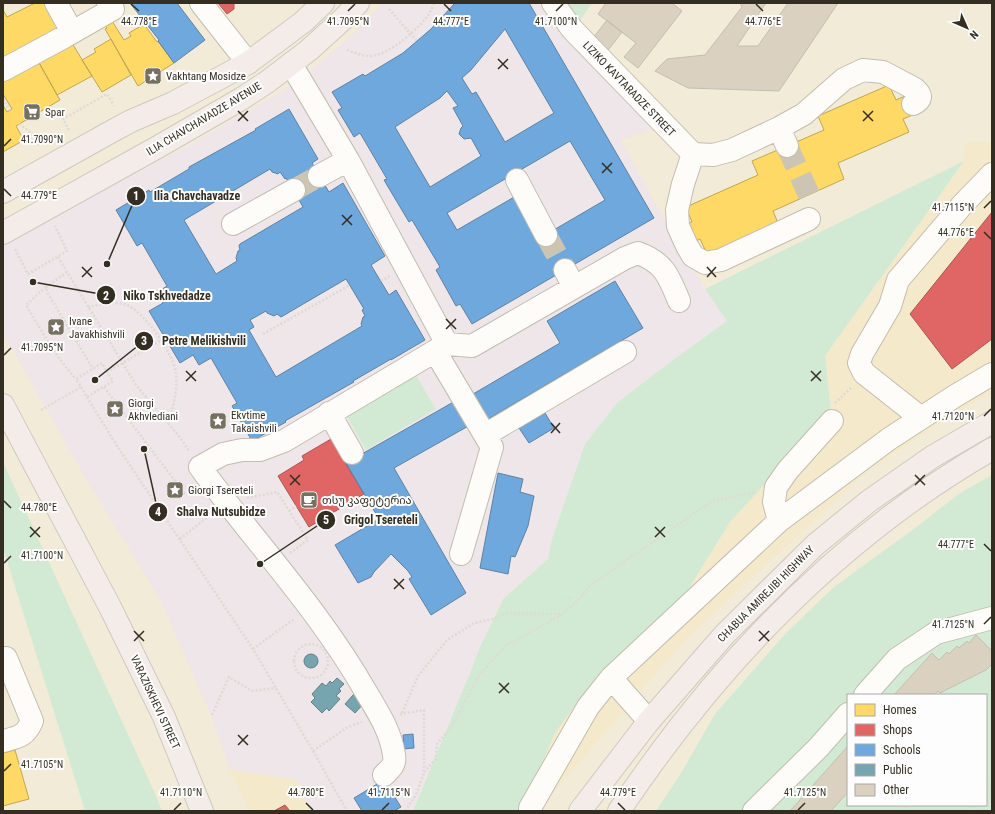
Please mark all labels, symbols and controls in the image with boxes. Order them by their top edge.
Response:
north arrow [947,8,987,48]
text: 44.778°E [121,16,157,27]
text: 41.7095°N [327,16,369,27]
text: 44.777°E [433,16,469,27]
text: 41.7100°N [535,16,577,27]
text: 44.776°E [745,16,781,27]
text: N [967,28,981,42]
street label: LIZIKO KAVTARADZE STREET [580,39,678,139]
place icon: Vakhtang Mosidze [143,66,163,86]
place label: Vakhtang Mosidze [166,70,246,83]
street label: ILIA CHAVCHAVADZE AVENUE [144,79,264,159]
supermarket icon: Spar [22,102,42,122]
place label: Spar [45,106,65,119]
text: 41.7090°N [21,134,63,145]
callout: Ilia Chavchavadze [126,184,248,208]
text: 1 [133,189,139,203]
text: Ilia Chavchavadze [154,189,240,203]
text: 44.779°E [21,190,57,201]
text: 41.7115°N [932,202,974,213]
text: 44.776°E [938,227,974,238]
callout: Niko Tskhvedadze [96,283,219,307]
text: 2 [103,289,109,303]
text: Niko Tskhvedadze [123,289,211,303]
place label: Ivane Javakhishvili [69,315,125,341]
place icon: Ivane Javakhishvili [46,317,66,337]
callout: Petre Melikishvili [134,329,254,353]
text: 3 [141,334,147,348]
text: Petre Melikishvili [162,334,246,348]
text: 41.7095°N [21,342,63,353]
place label: Giorgi Akhvlediani [128,397,178,423]
place icon: Giorgi Akhvlediani [105,399,125,419]
place label: Ekvtime Takaishvili [231,409,277,435]
place icon: Ekvtime Takaishvili [208,411,228,431]
text: 41.7120°N [932,411,974,422]
place icon: Giorgi Tsereteli [165,480,185,500]
place label: Giorgi Tsereteli [188,484,253,497]
cafe icon: თსუ კაფეტერია [299,490,319,510]
place label: თსუ კაფეტერია [322,494,412,507]
callout: Shalva Nutsubidze [148,500,273,524]
text: 44.780°E [21,502,57,513]
text: 4 [155,505,161,519]
text: Shalva Nutsubidze [176,505,266,519]
callout: Grigol Tsereteli [316,508,426,532]
text: 5 [323,513,329,527]
text: Grigol Tsereteli [344,513,418,527]
text: 44.777°E [938,539,974,550]
street label: CHABUA AMIREJIBI HIGHWAY [715,543,817,645]
text: 41.7100°N [21,550,63,561]
text: 41.7125°N [932,619,974,630]
street label: VARAZISKHEVI STREET [127,653,183,751]
legend [847,694,987,806]
text: Homes [883,703,917,717]
text: Shops [883,723,912,737]
text: Schools [883,743,921,757]
text: 41.7105°N [21,759,63,770]
text: Public [883,763,913,777]
text: Other [883,783,909,797]
text: 41.7110°N [160,787,202,798]
text: 44.780°E [288,787,324,798]
text: 41.7115°N [368,787,410,798]
text: 44.779°E [600,787,636,798]
text: 41.7125°N [784,787,826,798]

